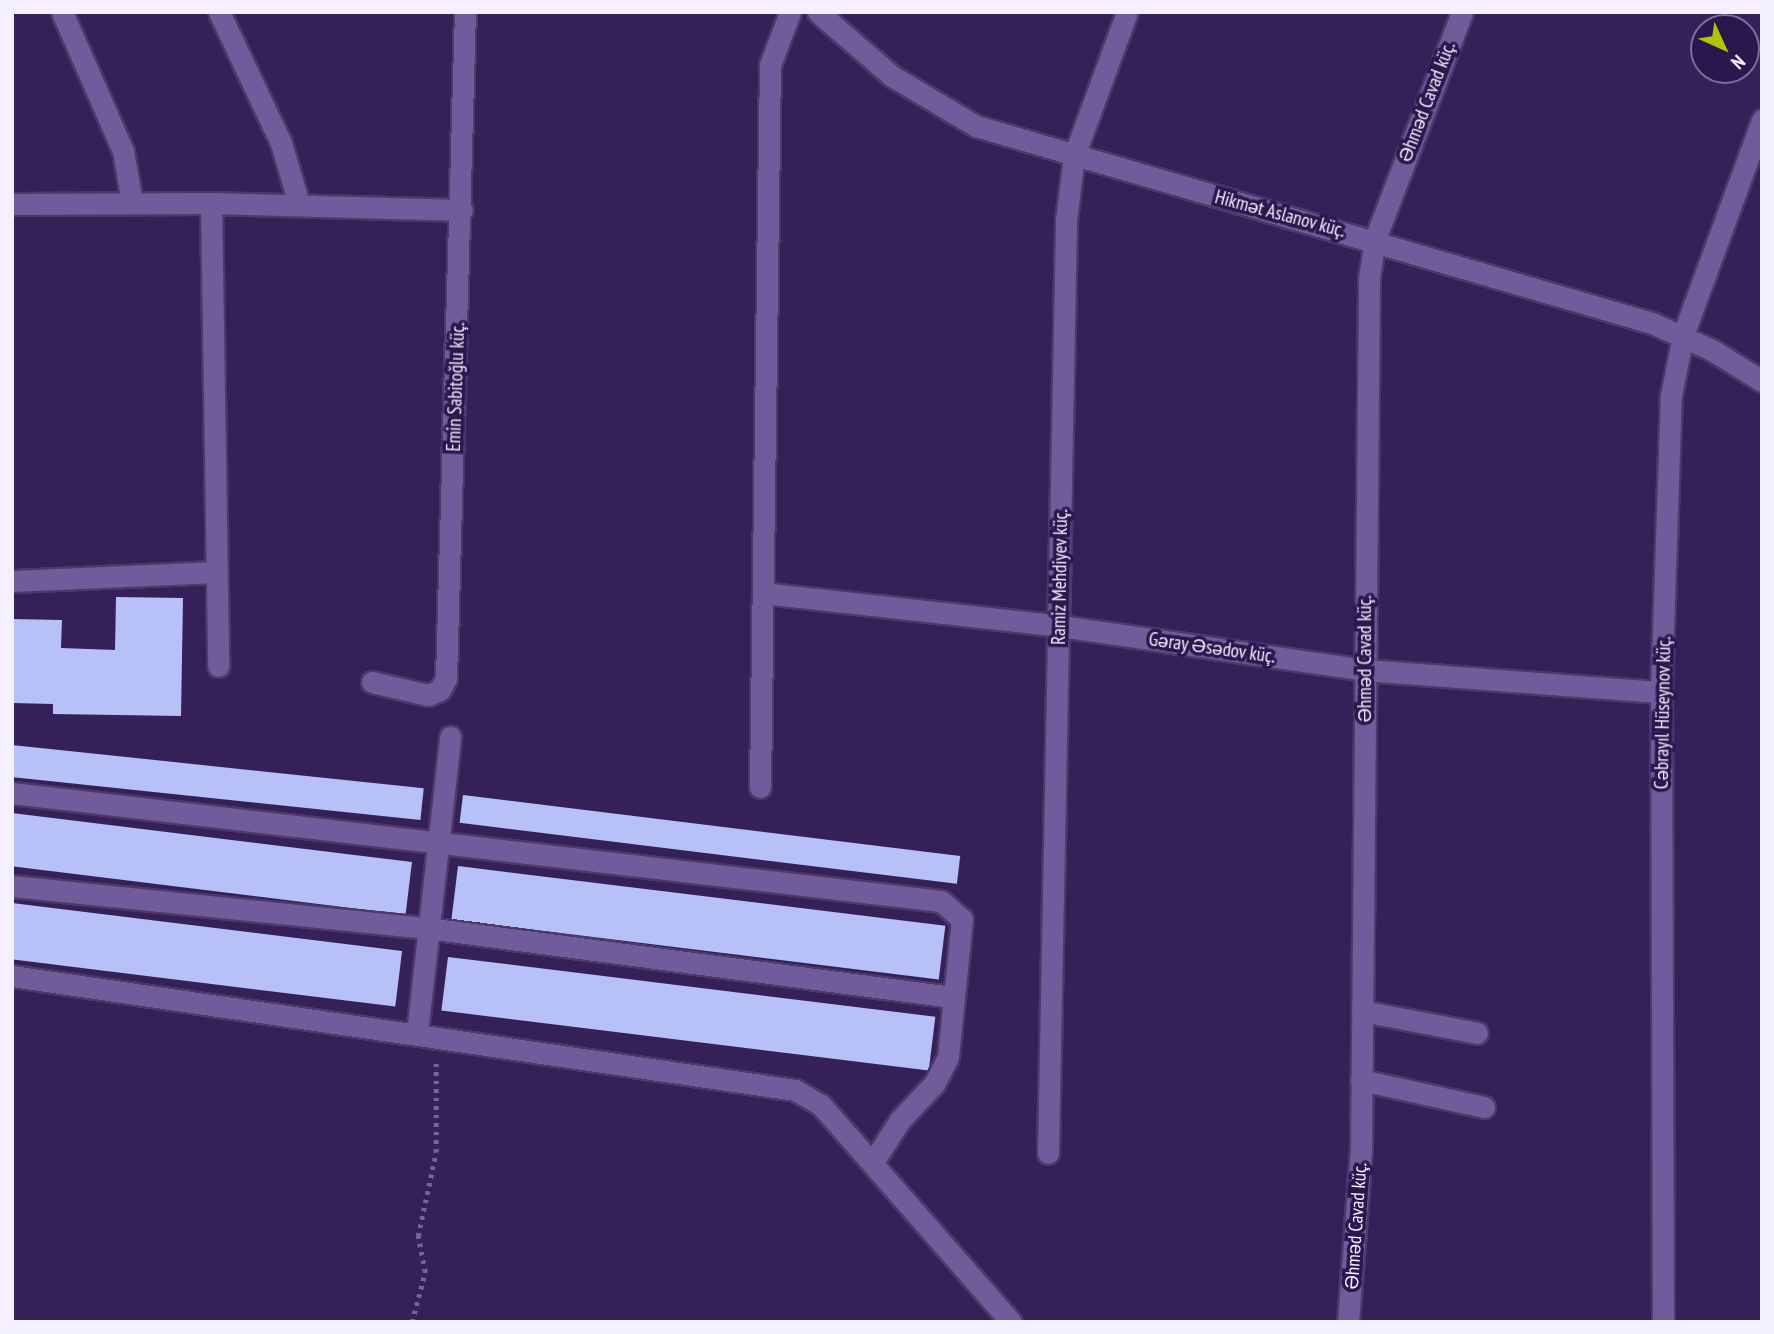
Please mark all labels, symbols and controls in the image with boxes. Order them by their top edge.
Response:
north arrow [1690,14,1760,84]
street label: Əhməd Cavad küç. [1394,39,1460,165]
text: N [1726,50,1751,75]
street label: Hikmət Aslanov küç. [1212,186,1348,242]
street label: Emin Sabitoğlu küç. [442,322,470,452]
street label: Ramiz Mehdiyev küç. [1047,509,1073,645]
street label: Əhməd Cavad küç. [1354,596,1376,722]
street label: Gəray Əsədov küç. [1147,628,1277,668]
street label: Cəbrayıl Hüseynov küç. [1650,636,1676,790]
street label: Əhməd Cavad küç. [1340,1162,1372,1290]

